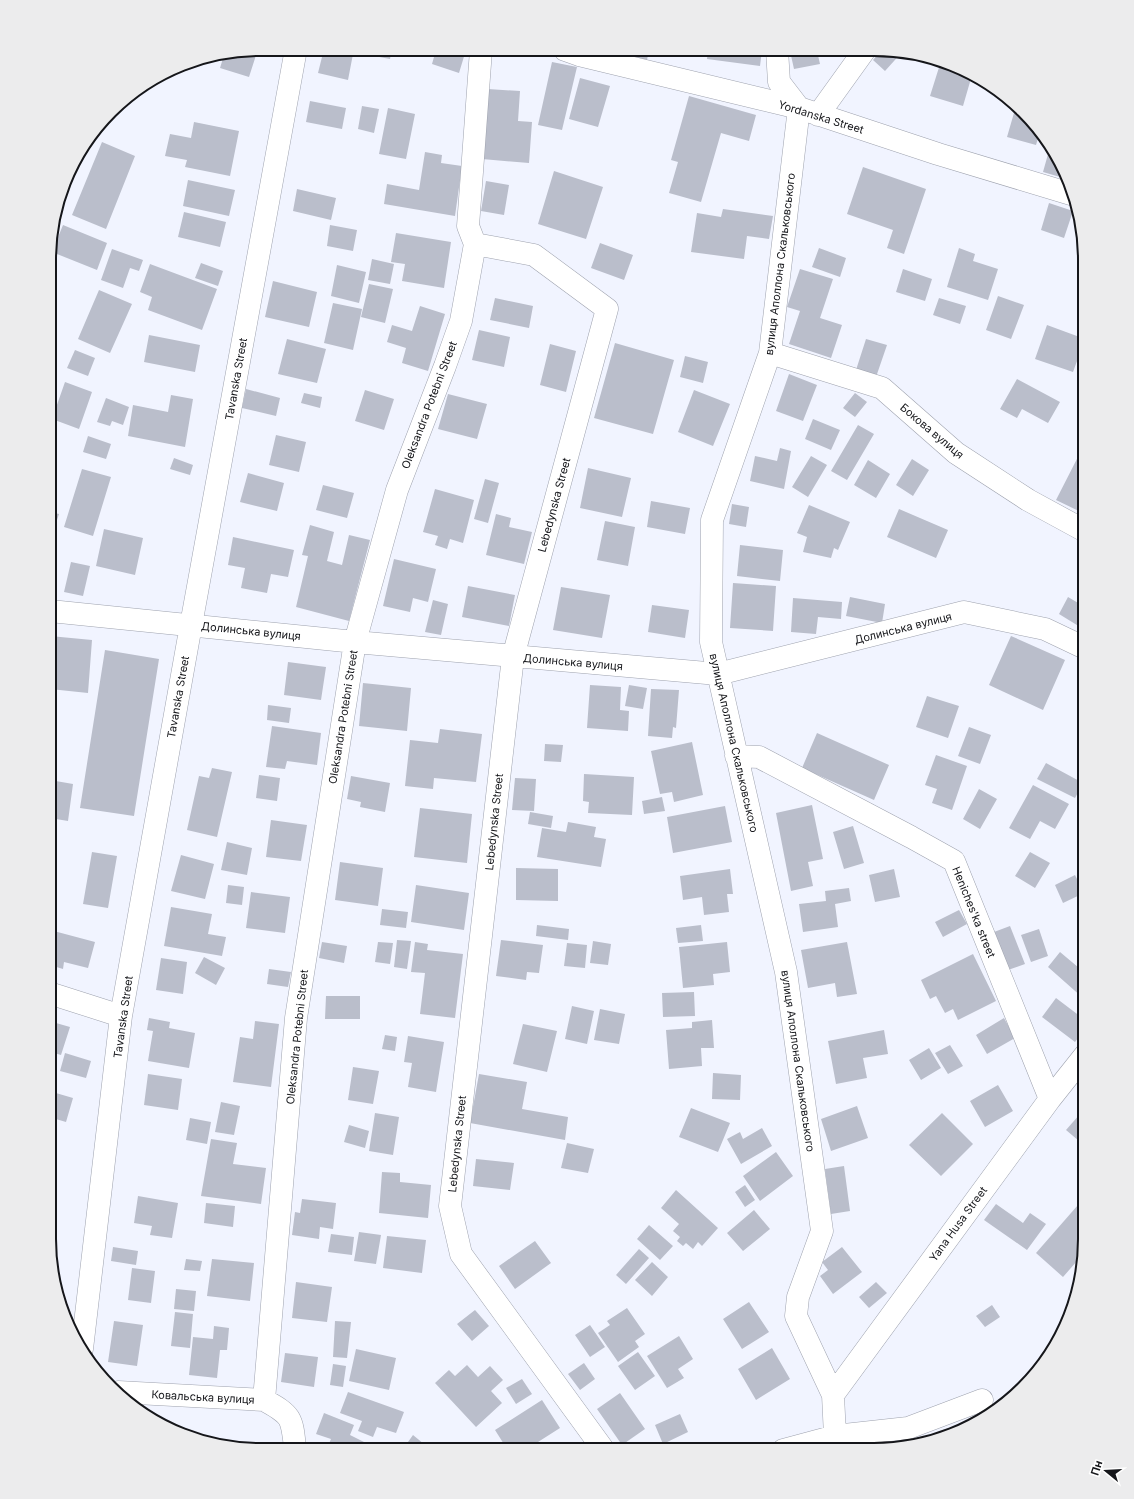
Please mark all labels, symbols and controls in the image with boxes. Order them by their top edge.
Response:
street label: Yordanska Street [777,97,866,137]
street label: вулиця Аполлона Скальковського [762,172,798,356]
street label: Tavanska Street [222,336,250,421]
street label: Oleksandra Potebni Street [398,339,460,471]
street label: Бокова вулиця [897,400,967,462]
street label: Lebedynska Street [535,456,573,554]
street label: Долинська вулиця [853,609,953,647]
street label: Долинська вулиця [201,619,301,643]
street label: Oleksandra Potebni Street [325,649,361,785]
street label: Долинська вулиця [523,651,623,673]
street label: вулиця Аполлона Скальковського [707,652,762,834]
street label: Tavanska Street [164,654,192,739]
street label: Lebedynska Street [482,772,506,871]
street label: Heniches'ka street [949,864,999,960]
street label: Oleksandra Potebni Street [283,968,311,1105]
street label: вулиця Аполлона Скальковського [778,969,818,1153]
street label: Tavanska Street [110,974,136,1059]
street label: Lebedynska Street [445,1094,469,1193]
street label: Yana Husa Street [926,1183,990,1264]
street label: Ковальська вулиця [151,1387,255,1407]
north arrow [1086,1451,1126,1491]
text: Пн [1088,1458,1106,1477]

